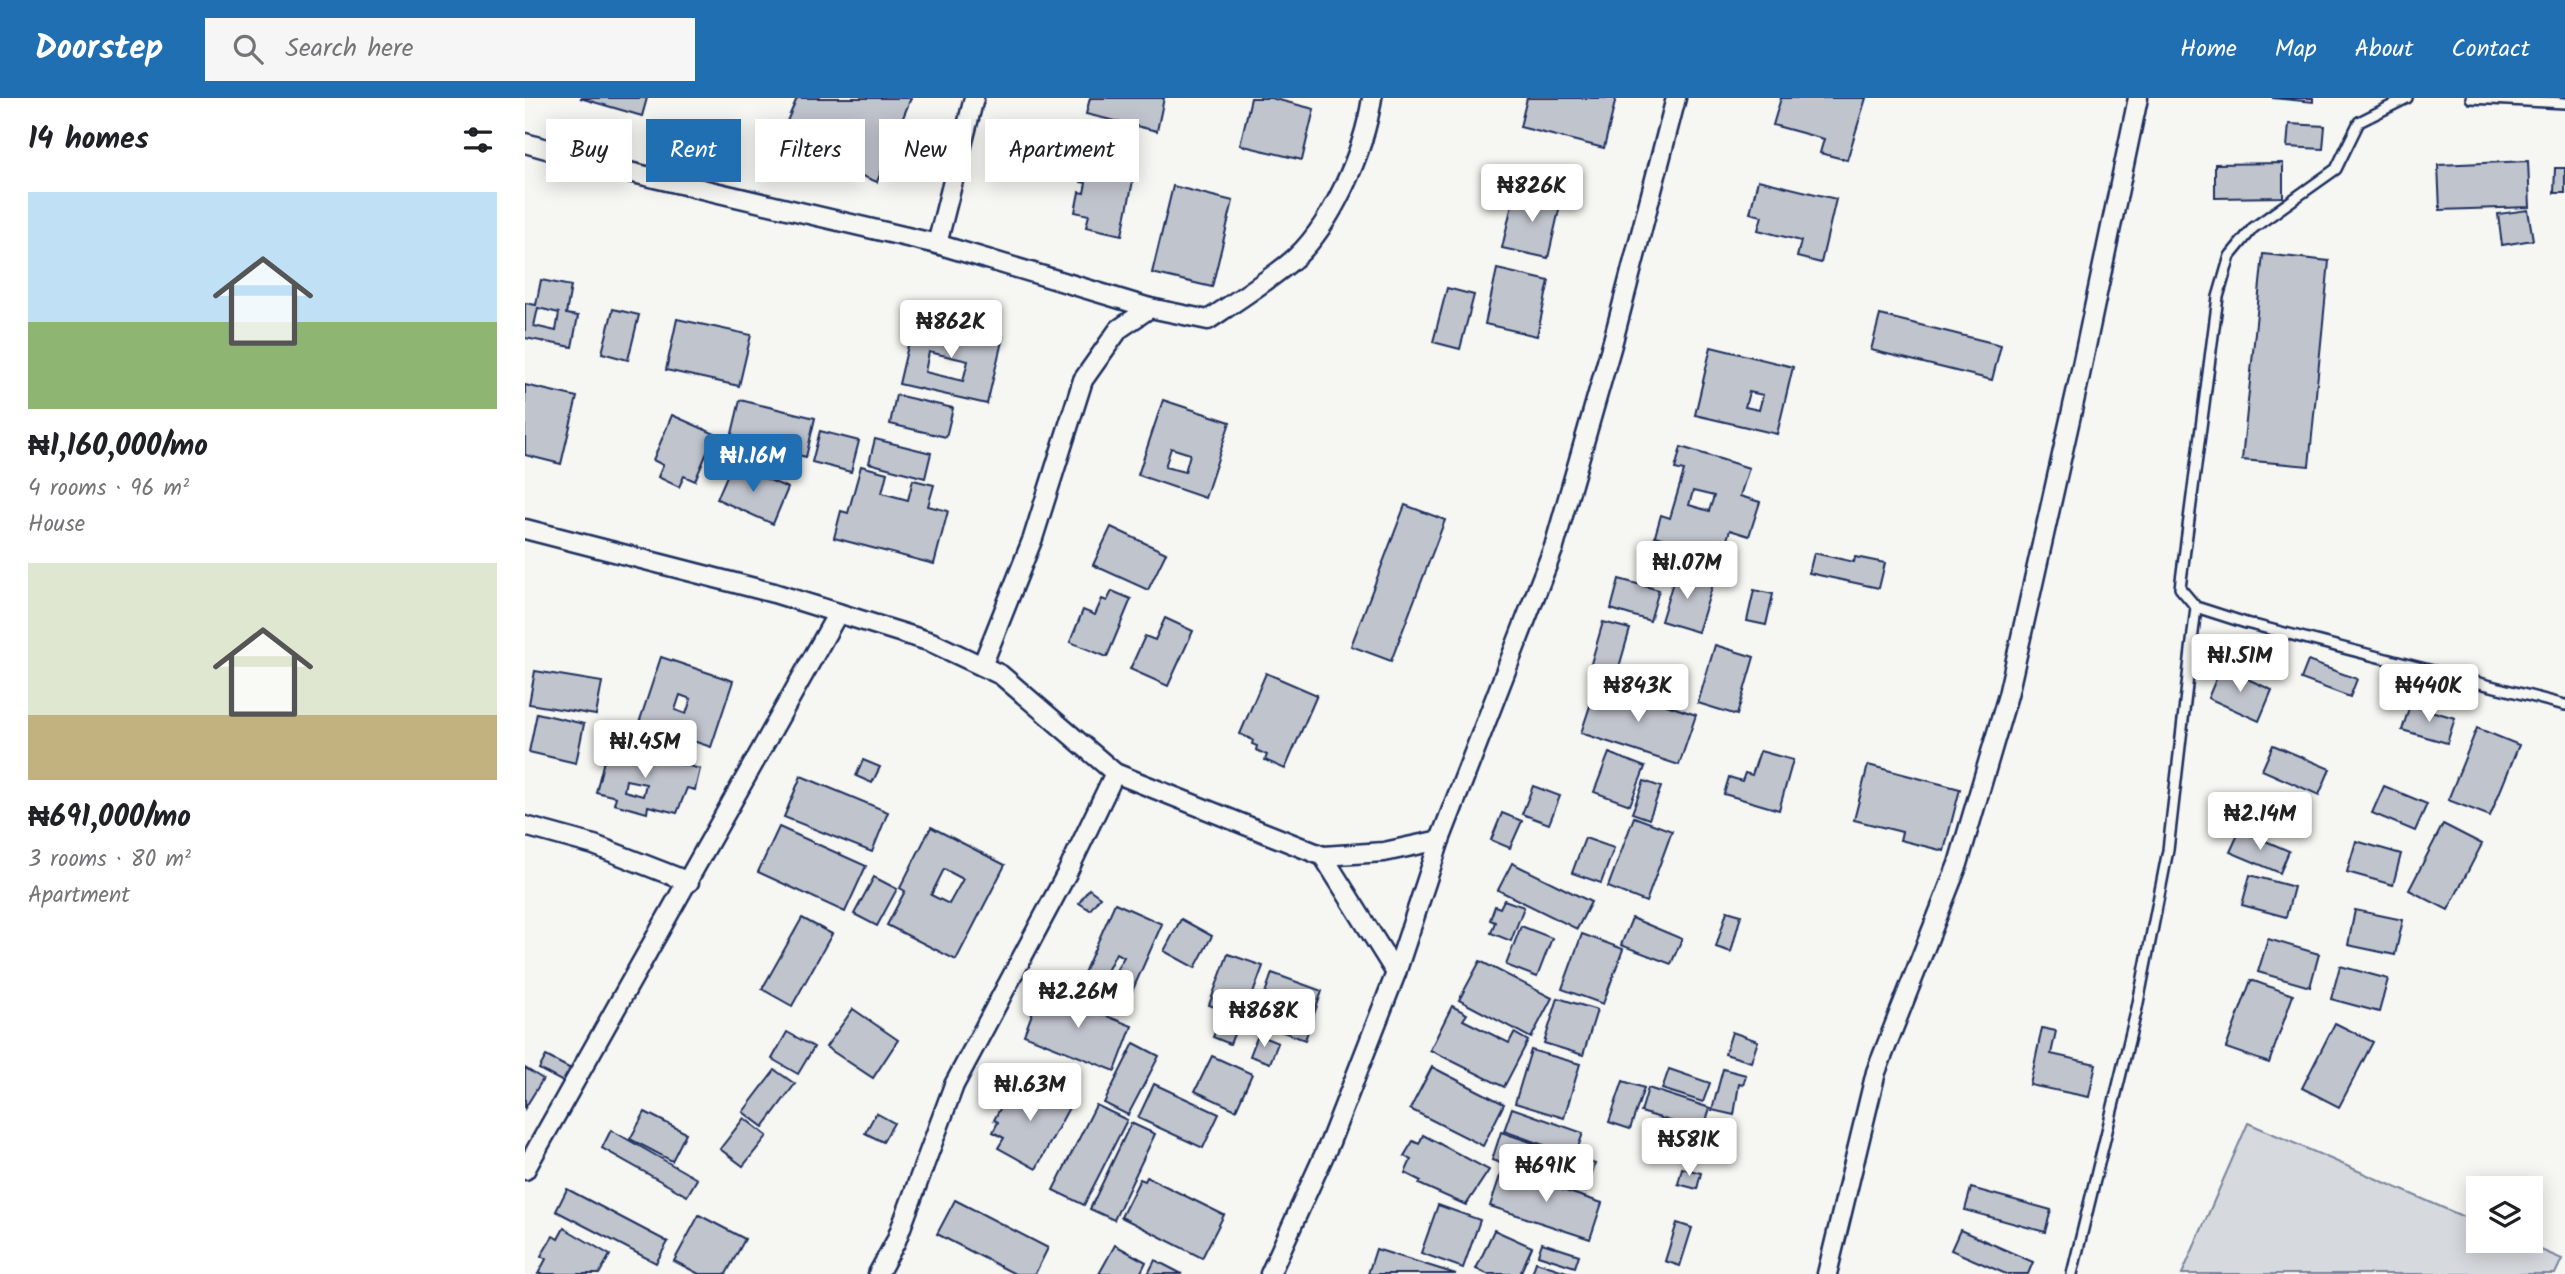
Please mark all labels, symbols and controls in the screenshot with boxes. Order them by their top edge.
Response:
search box [205,18,695,81]
text: Doorstep [35,23,163,76]
text: Search here [285,28,413,70]
icon: search [229,30,267,68]
text: Home [2180,30,2237,69]
text: Map [2275,30,2317,69]
text: About [2355,30,2413,69]
text: Contact [2451,30,2530,69]
text: 14 homes [28,116,149,164]
chip: Buy [546,119,632,182]
chip: Rent [646,119,741,182]
chip: Filters [755,119,865,182]
chip: New [879,119,971,182]
chip: Apartment [985,119,1139,182]
icon: filters [459,121,497,159]
pin: ₦826K [1483,164,1581,224]
text: ₦826K [1497,169,1567,205]
icon: home [200,238,326,364]
pin: ₦862K [902,300,1000,360]
text: ₦862K [916,305,986,341]
text: ₦1,160,000/mo [28,423,208,471]
pin: ₦1.16M [696,434,810,494]
text: ₦1.16M [720,439,786,475]
text: 4 rooms · 96 m² [28,471,189,507]
text: House [28,507,85,543]
pin: ₦1.07M [1630,542,1744,601]
text: ₦1.07M [1652,546,1722,582]
icon: home [200,609,326,735]
pin: ₦1.51M [2183,634,2297,694]
text: ₦1.51M [2208,639,2272,675]
pin: ₦843K [1589,664,1687,724]
pin: ₦440K [2380,664,2478,724]
text: ₦843K [1603,669,1673,705]
text: ₦440K [2395,669,2463,705]
pin: ₦1.45M [588,720,702,780]
text: ₦1.45M [610,725,680,761]
pin: ₦2.14M [2203,792,2317,852]
text: ₦691,000/mo [28,794,191,842]
text: ₦2.14M [2224,797,2296,833]
text: 3 rooms · 80 m² [28,842,191,878]
text: Apartment [28,878,130,914]
pin: ₦2.26M [1021,970,1135,1030]
text: ₦2.26M [1039,975,1117,1011]
pin: ₦868K [1215,990,1313,1049]
text: ₦868K [1229,994,1299,1030]
pin: ₦1.63M [973,1063,1087,1123]
text: ₦1.63M [994,1068,1066,1104]
pin: ₦581K [1640,1118,1738,1178]
text: ₦581K [1658,1123,1720,1159]
pin: ₦691K [1497,1144,1595,1204]
text: ₦691K [1515,1149,1577,1185]
map controls [2466,1176,2543,1253]
button: layers [2466,1176,2543,1253]

